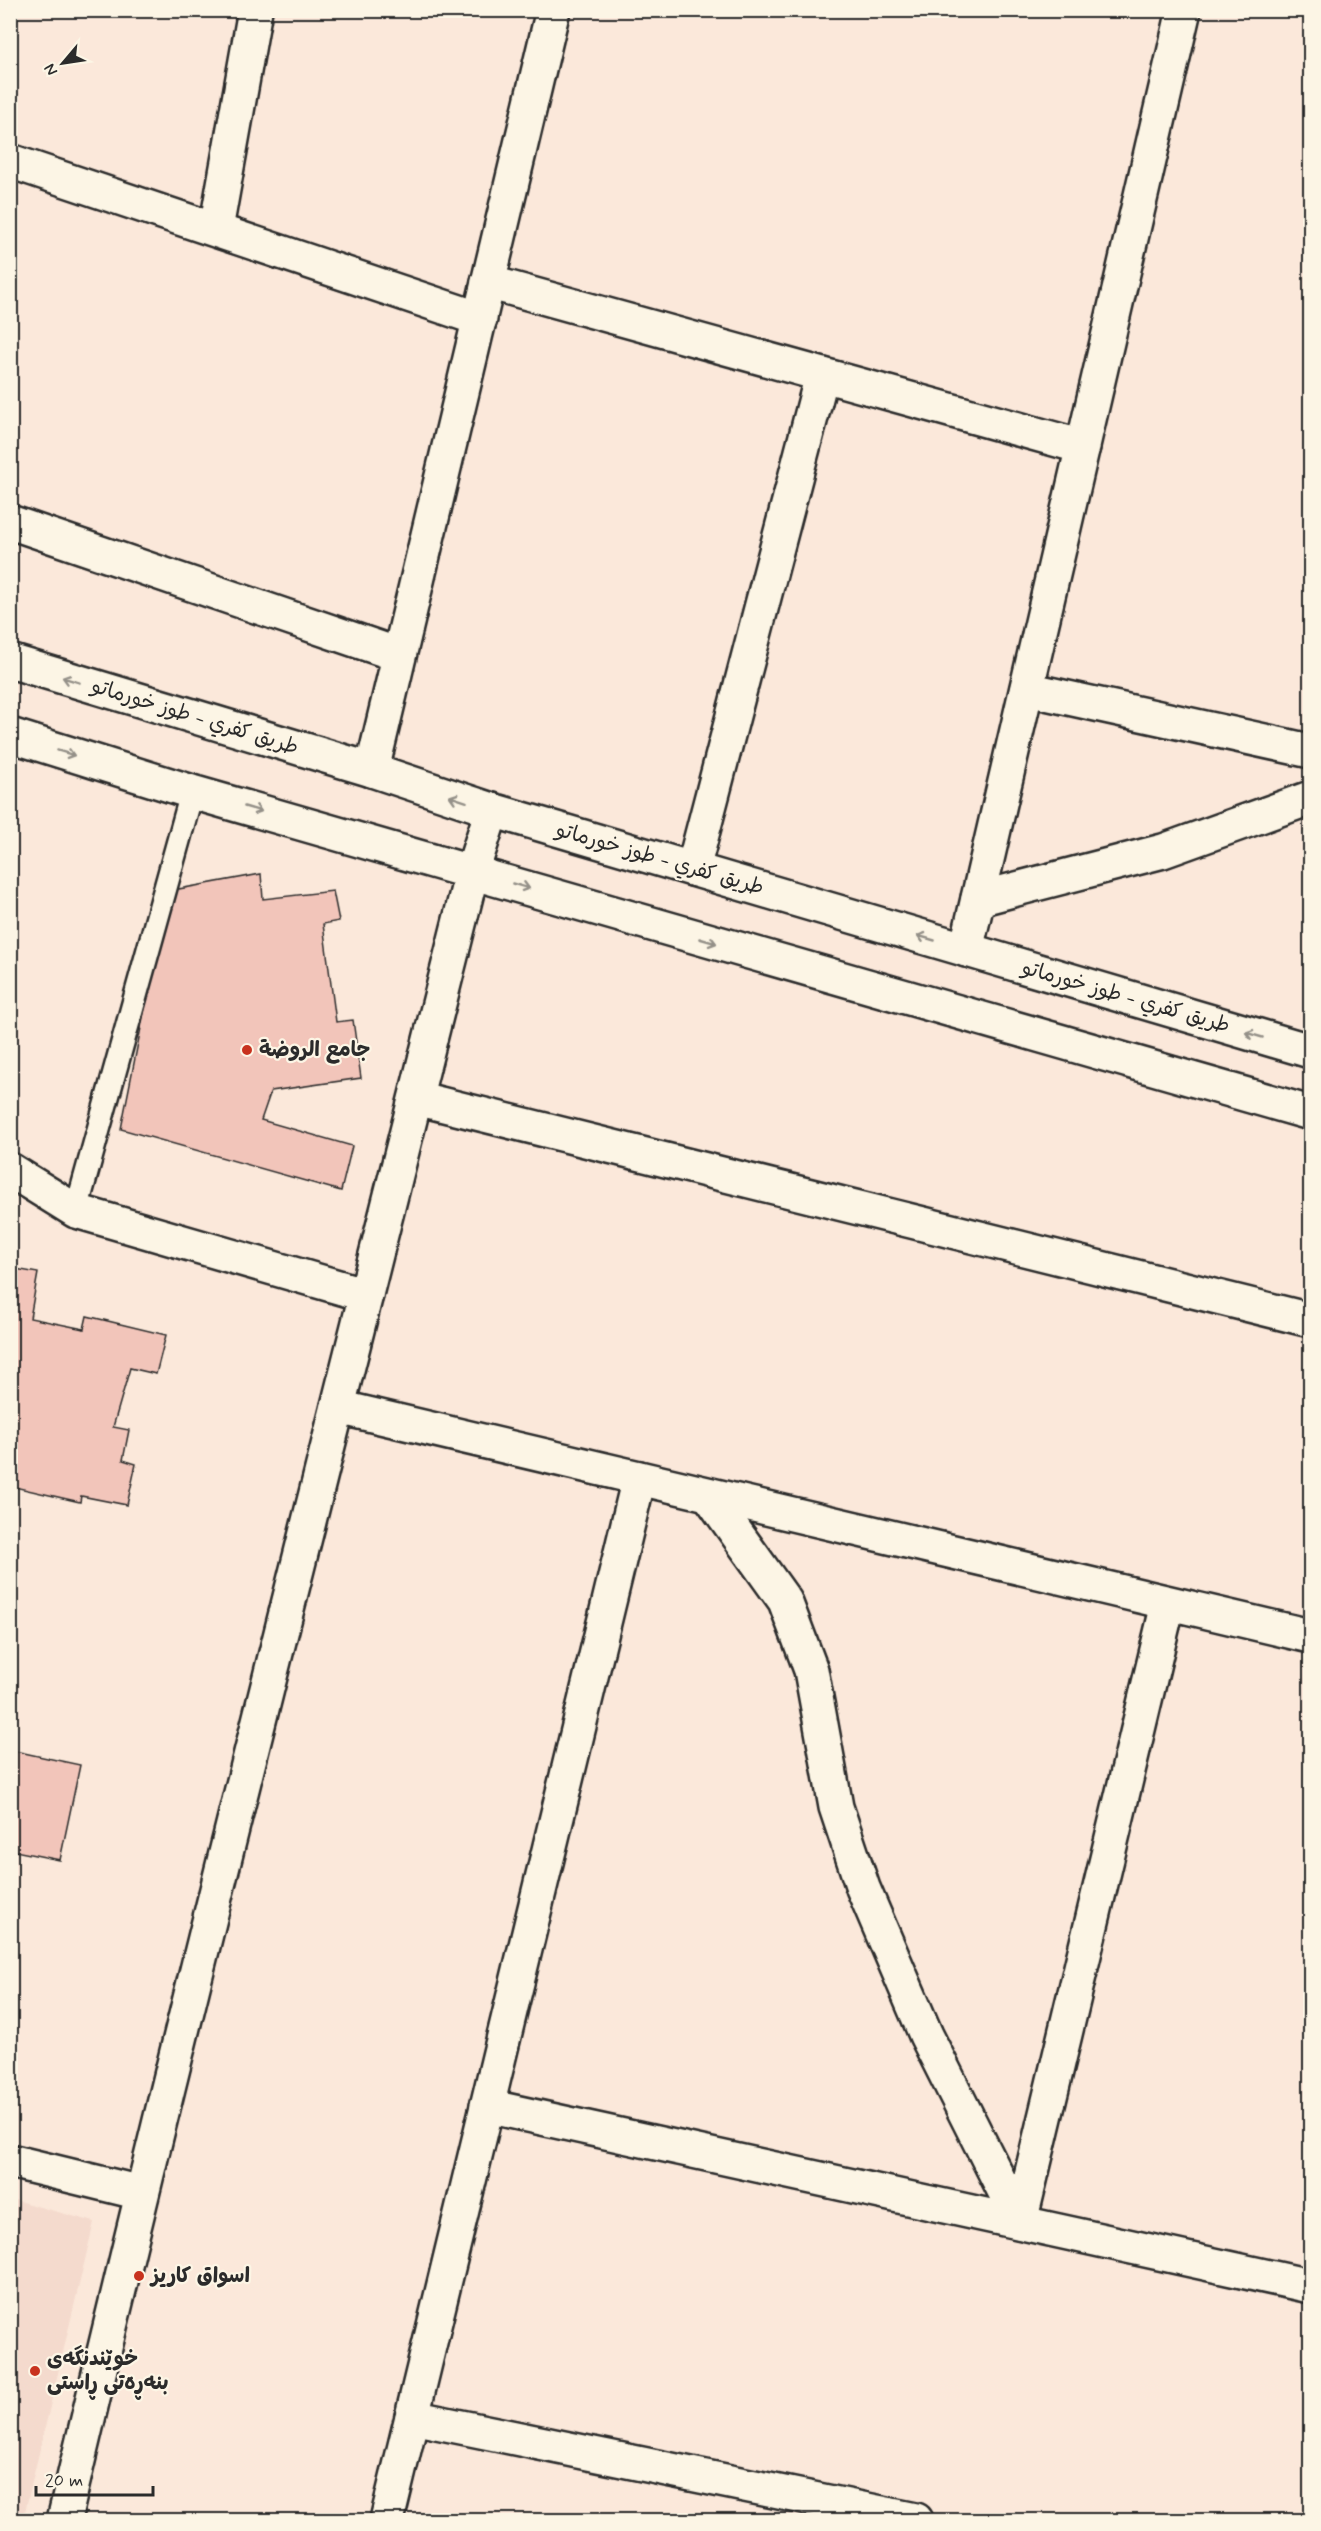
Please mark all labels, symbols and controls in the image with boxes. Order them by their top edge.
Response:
north arrow [33,33,93,93]
text: N [39,60,63,79]
street label: طريق كفري - طوز خورماتو [86,672,302,762]
one-way arrow [61,674,80,685]
one-way arrow [56,748,75,759]
one-way arrow [448,793,467,804]
one-way arrow [243,804,262,816]
street label: طريق كفري - طوز خورماتو [551,815,767,902]
one-way arrow [511,881,530,892]
one-way arrow [917,932,936,943]
one-way arrow [698,936,717,947]
street label: طريق كفري - طوز خورماتو [1017,953,1233,1040]
one-way arrow [1245,1028,1264,1040]
place label: جامع الروضة [259,1036,370,1064]
marker: جامع الروضة [240,1043,254,1057]
place label: اسواق كاريز [149,2262,250,2290]
marker: اسواق كاريز [132,2269,146,2283]
place label: خوێندنگەی بنەڕەتی ڕاستی [47,2345,169,2400]
marker: خوێندنگەی بنەڕەتی ڕاستی [28,2364,42,2378]
scale bar [36,2459,153,2497]
text: 20 m [45,2469,83,2493]

